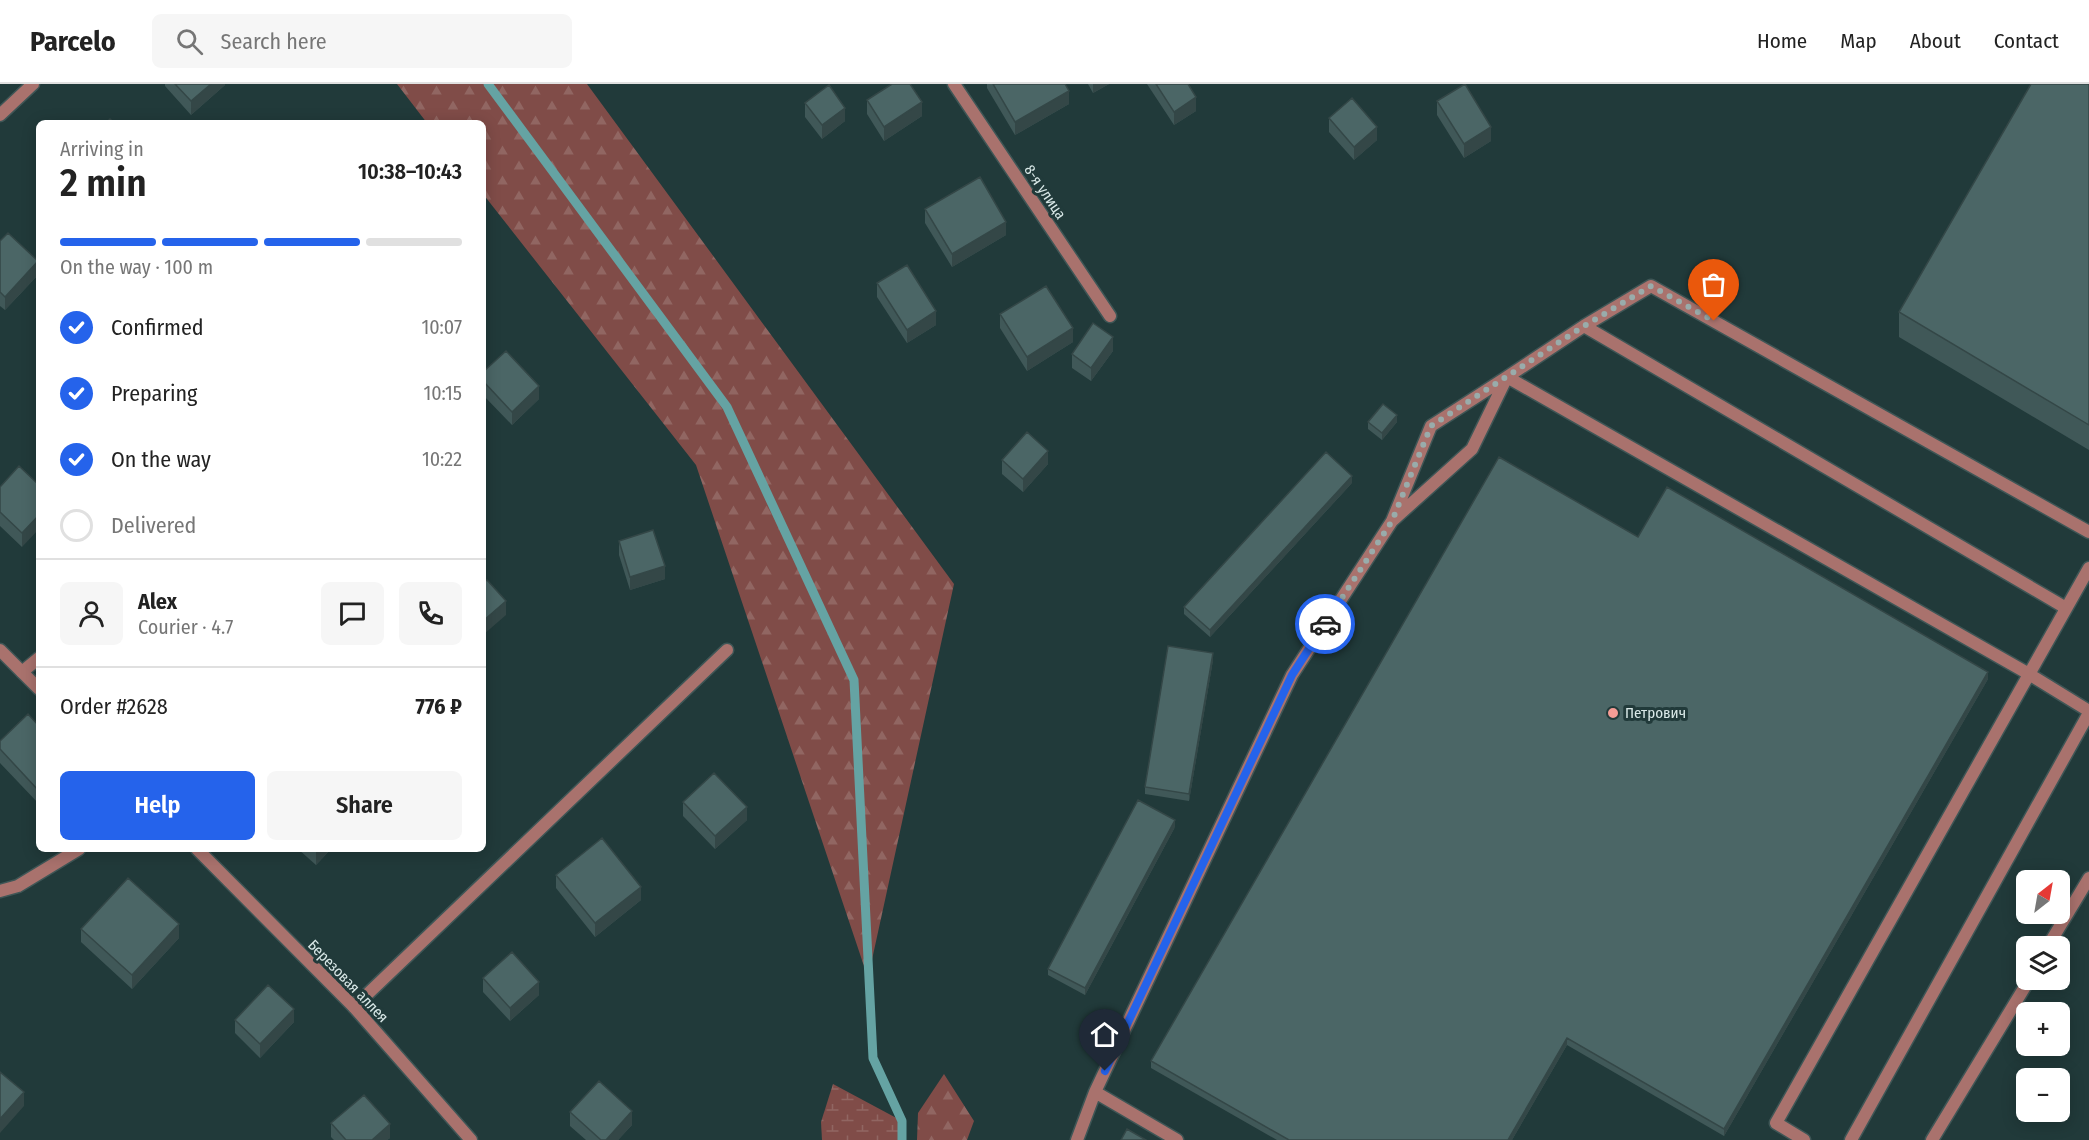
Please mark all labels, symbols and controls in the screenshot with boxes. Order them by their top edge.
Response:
search box [152,14,572,68]
text: Parcelo [30,25,116,58]
icon: search [173,25,206,58]
text: Search here [221,28,327,55]
text: Home [1757,28,1807,54]
text: Map [1840,28,1877,54]
text: About [1910,28,1961,54]
text: Contact [1994,28,2059,54]
text: Arriving in [60,137,144,161]
text: 10:38–10:43 [358,158,462,185]
text: 2 min [60,160,147,206]
street label: 8-я улица [1020,162,1070,222]
text: On the way · 100 m [60,255,213,279]
pin [1688,259,1739,321]
icon: bag [1697,268,1730,301]
icon: check [60,311,93,344]
text: Confirmed [111,314,204,341]
text: 10:07 [421,315,462,339]
icon: check [60,377,93,410]
text: Preparing [111,380,197,407]
text: 10:15 [423,381,462,405]
icon: check [60,443,93,476]
text: On the way [111,446,211,473]
text: 10:22 [422,447,462,471]
text: Delivered [111,512,196,539]
button: person [60,582,123,645]
button: chat [321,582,384,645]
button: phone [399,582,462,645]
text: Alex [138,588,177,615]
courier [1295,594,1355,654]
icon: car [1309,608,1342,641]
text: Courier · 4.7 [138,615,233,639]
text: Order #2628 [60,693,168,720]
text: 776 ₽ [416,693,462,720]
place label: Петрович [1625,704,1686,722]
marker: Петрович [1606,706,1620,720]
button: Help [60,771,255,840]
button: Share [267,771,462,840]
north arrow [2016,870,2070,924]
map controls [2016,870,2070,1122]
street label: Березовая аллея [304,936,392,1026]
button: layers [2016,936,2070,990]
button: + [2016,1002,2070,1056]
pin [1079,1009,1130,1071]
icon: home [1088,1018,1121,1051]
button: − [2016,1068,2070,1122]

